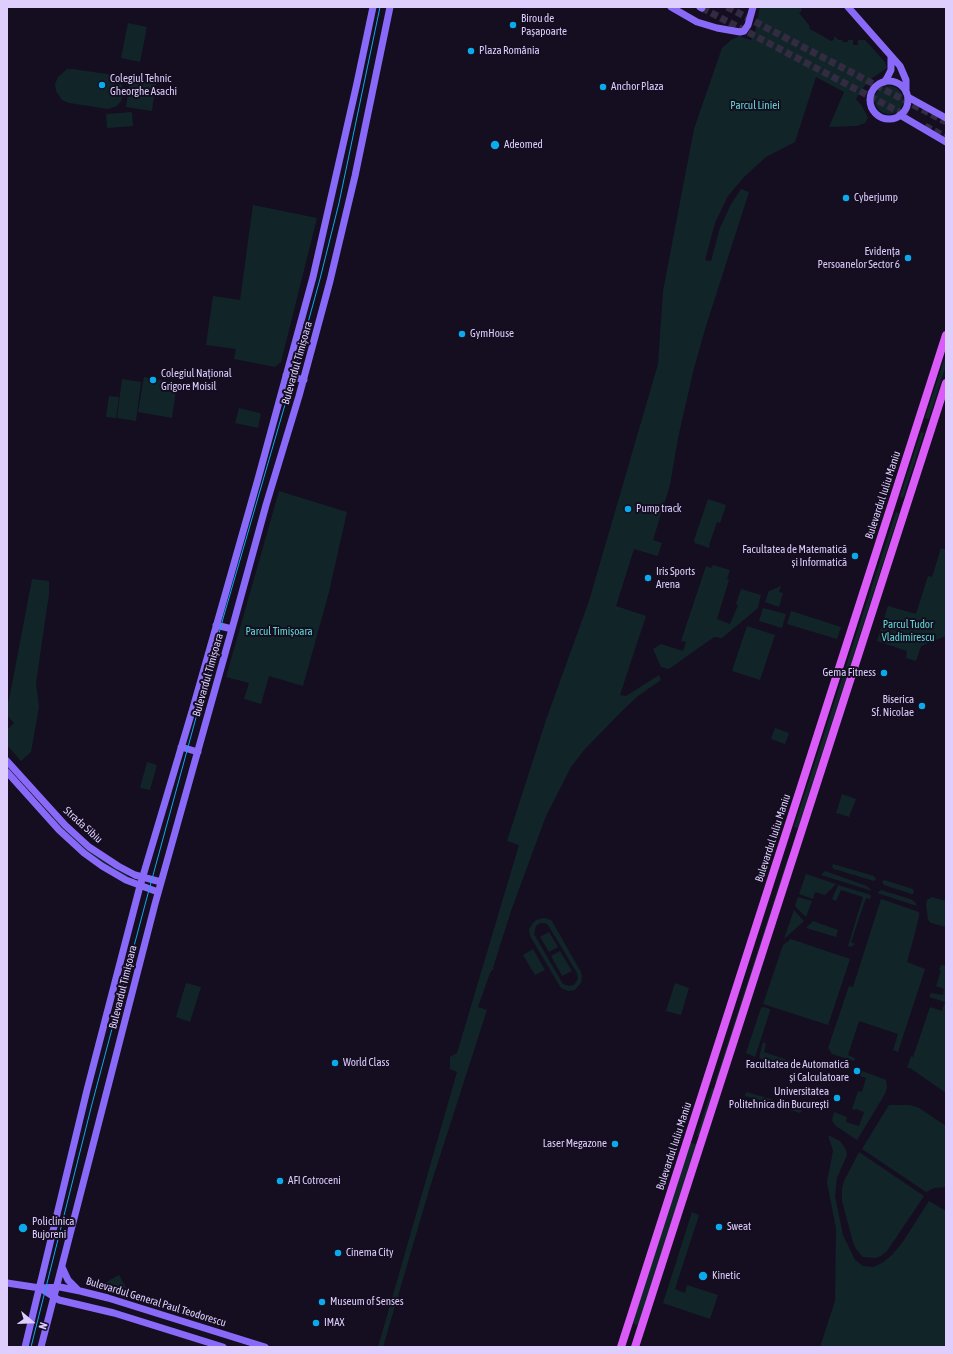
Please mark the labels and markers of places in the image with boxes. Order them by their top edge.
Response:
place label: Birou de Pașapoarte [521,12,567,38]
marker: Birou de Pașapoarte [508,20,518,30]
place label: Plaza România [479,44,540,58]
marker: Plaza România [466,46,476,56]
place label: Colegiul Tehnic Gheorghe Asachi [110,72,177,98]
marker: Colegiul Tehnic Gheorghe Asachi [97,80,107,90]
place label: Anchor Plaza [611,80,664,94]
marker: Anchor Plaza [598,82,608,92]
place label: Adeomed [504,138,543,152]
marker: Adeomed [489,139,501,151]
place label: Cyberjump [854,191,898,205]
marker: Cyberjump [841,193,851,203]
place label: Evidența Persoanelor Sector 6 [817,245,900,271]
marker: Evidența Persoanelor Sector 6 [903,253,913,263]
place label: GymHouse [470,327,514,341]
marker: GymHouse [457,329,467,339]
place label: Colegiul Național Grigore Moisil [161,367,232,393]
marker: Colegiul Național Grigore Moisil [148,375,158,385]
place label: Pump track [636,502,682,516]
marker: Pump track [623,504,633,514]
place label: Facultatea de Matematică și Informatică [742,543,847,569]
marker: Facultatea de Matematică și Informatică [850,551,860,561]
place label: Iris Sports Arena [656,565,695,591]
marker: Iris Sports Arena [643,573,653,583]
place label: Gema Fitness [822,666,876,680]
marker: Gema Fitness [879,668,889,678]
place label: Biserica Sf. Nicolae [872,693,914,719]
marker: Biserica Sf. Nicolae [917,701,927,711]
place label: World Class [343,1056,389,1070]
marker: World Class [330,1058,340,1068]
place label: Facultatea de Automatică și Calculatoare [746,1058,849,1084]
marker: Facultatea de Automatică și Calculatoare [852,1066,862,1076]
place label: Universitatea Politehnica din București [729,1085,829,1111]
marker: Universitatea Politehnica din București [832,1093,842,1103]
place label: Laser Megazone [543,1137,607,1151]
marker: Laser Megazone [610,1139,620,1149]
place label: AFI Cotroceni [288,1174,341,1188]
marker: AFI Cotroceni [275,1176,285,1186]
place label: Policlinica Bujoreni [32,1215,74,1241]
place label: Sweat [727,1220,751,1234]
marker: Policlinica Bujoreni [17,1222,29,1234]
marker: Sweat [714,1222,724,1232]
place label: Cinema City [346,1246,394,1260]
marker: Cinema City [333,1248,343,1258]
place label: Kinetic [712,1269,740,1283]
marker: Kinetic [697,1270,709,1282]
place label: Museum of Senses [330,1295,404,1309]
marker: Museum of Senses [317,1297,327,1307]
place label: IMAX [324,1316,345,1330]
marker: IMAX [311,1318,321,1328]

